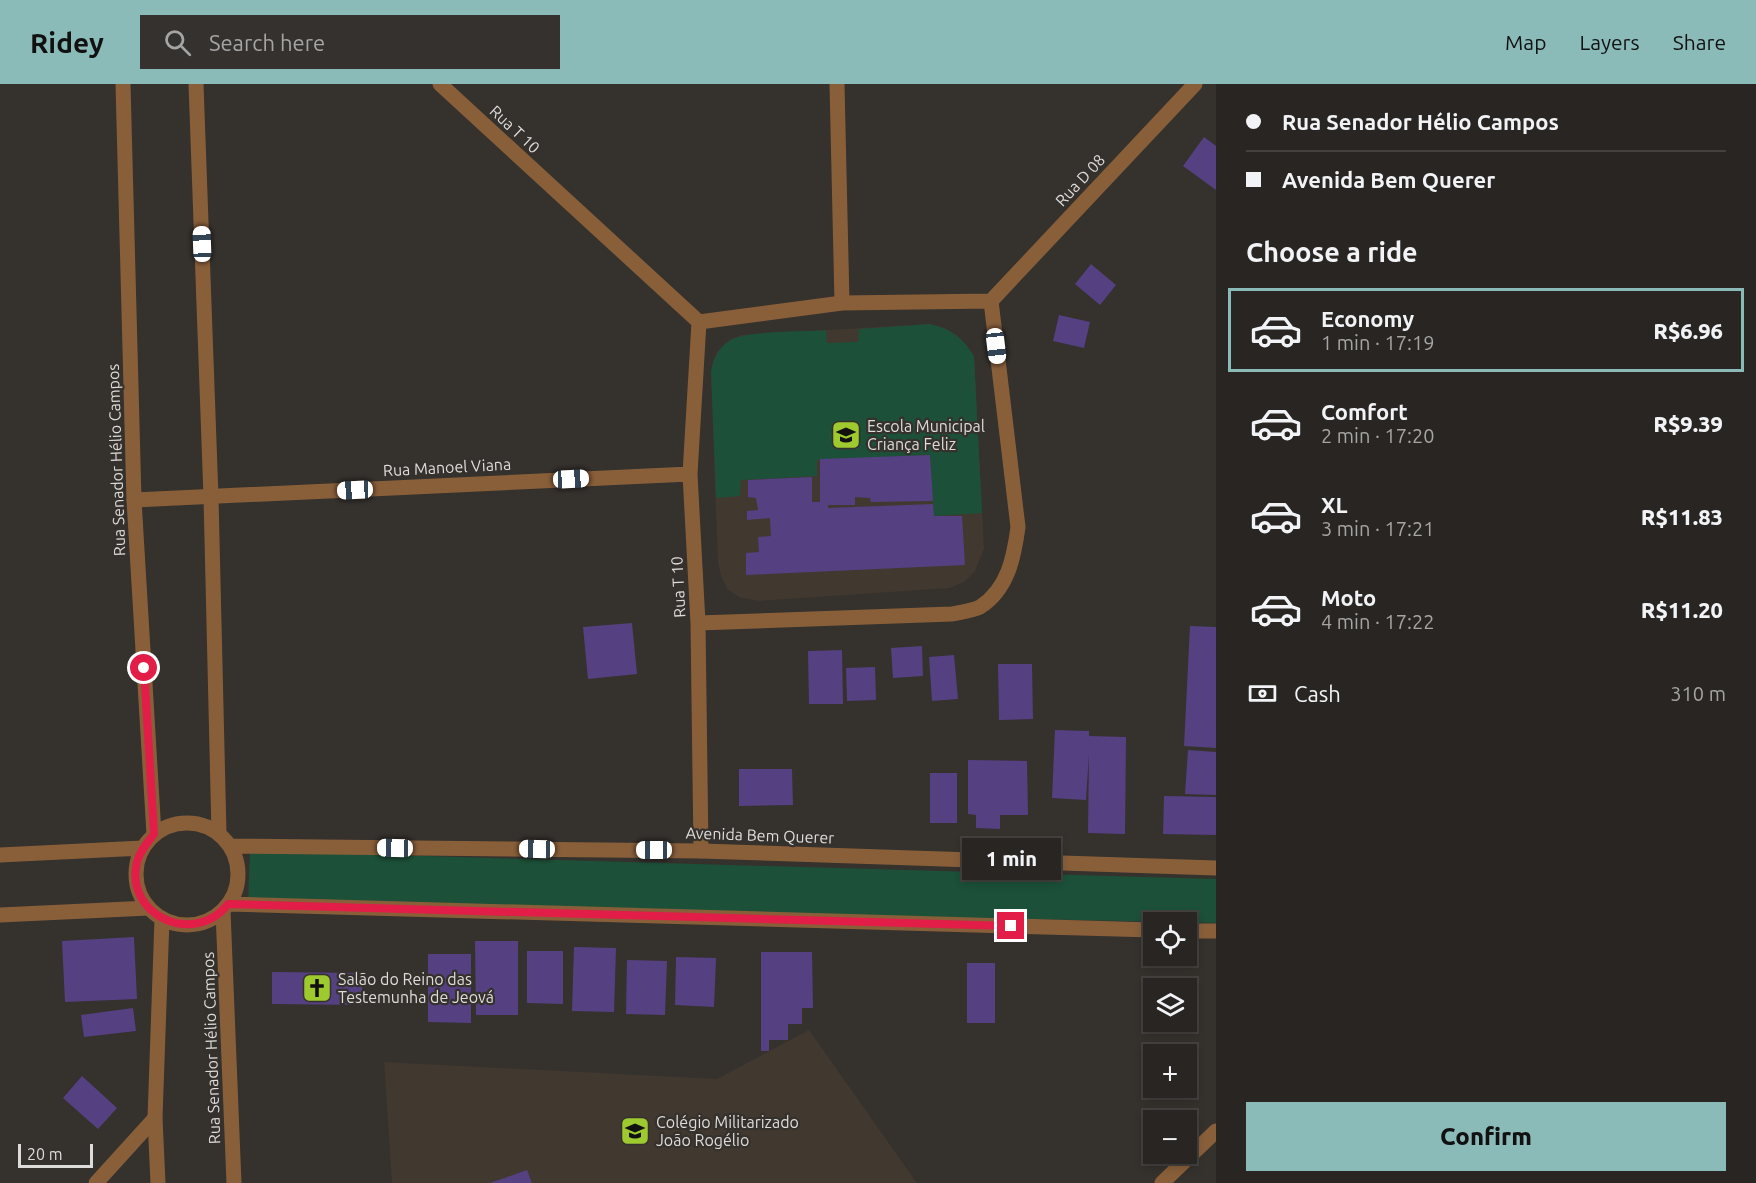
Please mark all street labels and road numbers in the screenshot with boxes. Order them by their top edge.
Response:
street label: Rua T 10 [486,101,544,157]
street label: Rua D 08 [1052,150,1108,210]
street label: Rua Senador Hélio Campos [104,363,128,557]
street label: Rua Manoel Viana [382,455,512,479]
street label: Rua T 10 [667,556,689,618]
street label: Avenida Bem Querer [685,823,835,847]
street label: Rua Senador Hélio Campos [199,951,223,1145]

